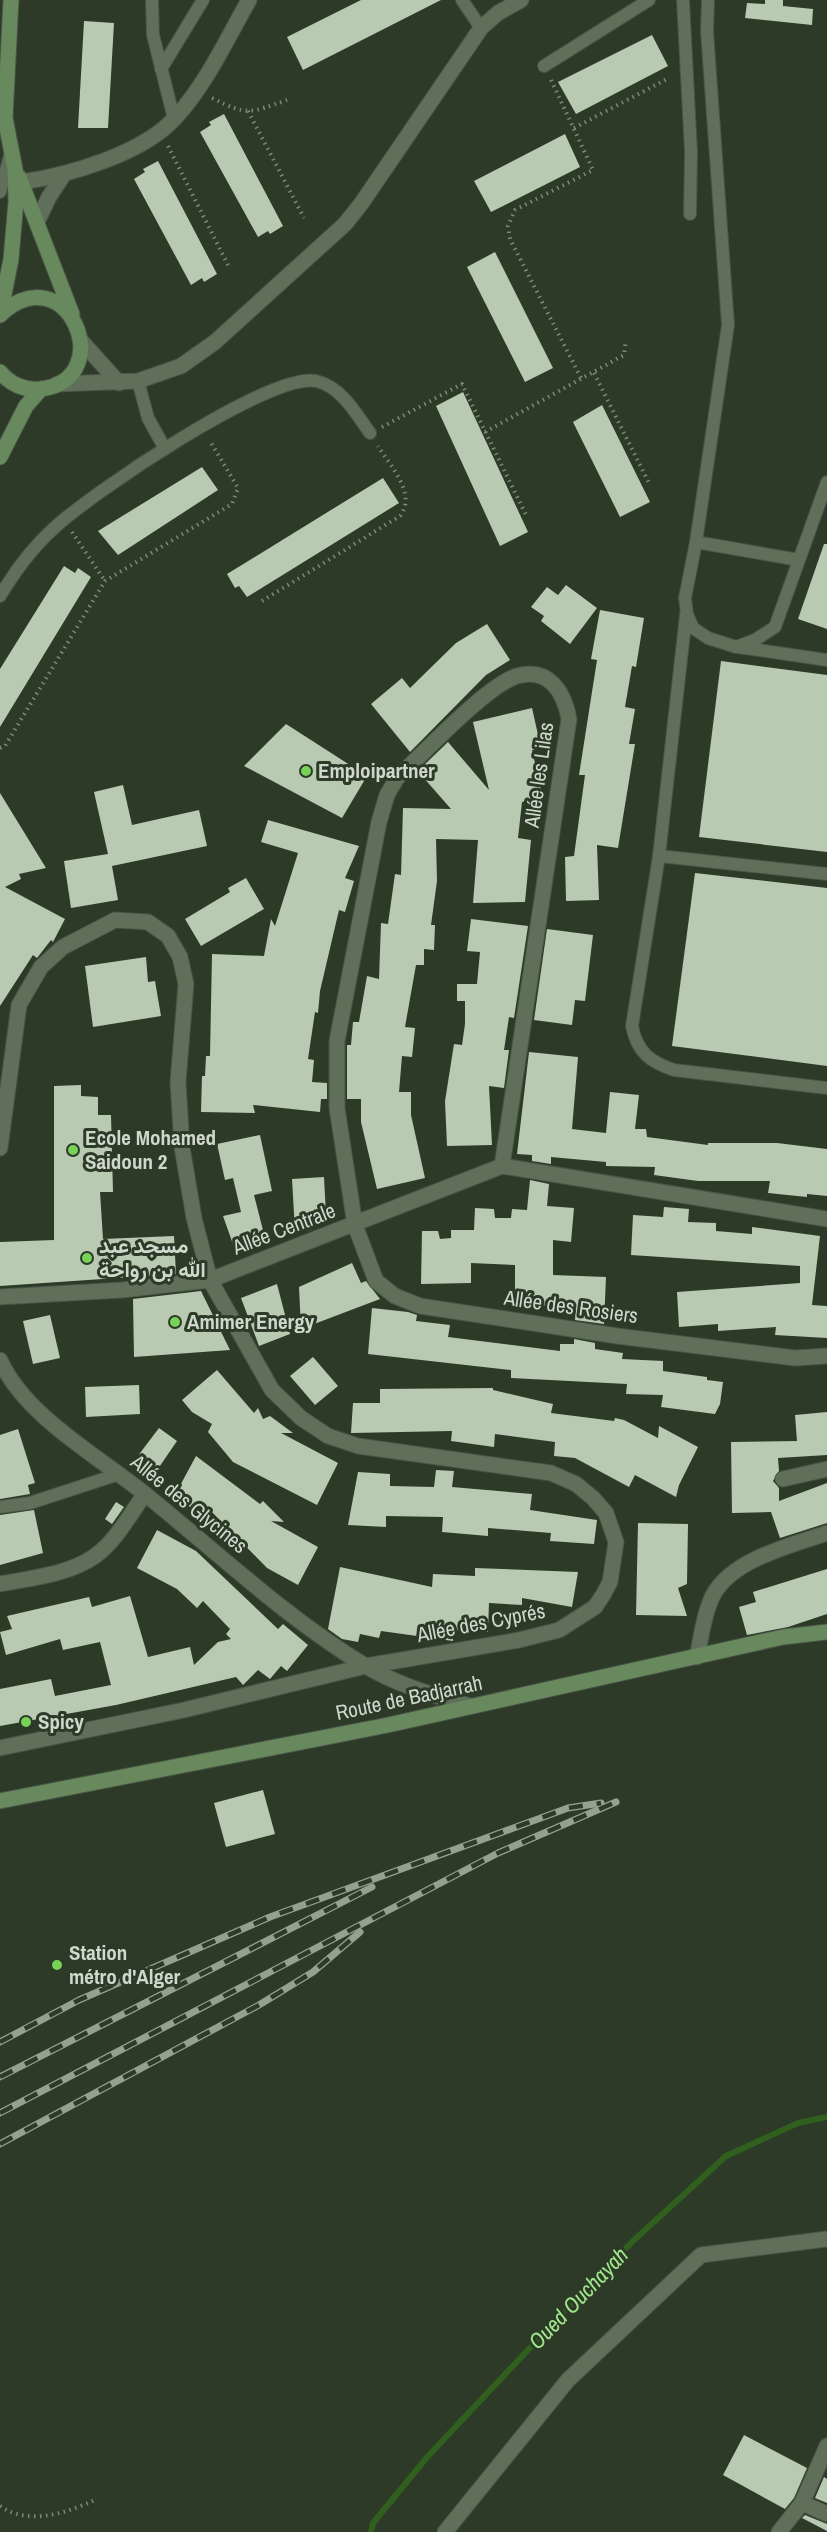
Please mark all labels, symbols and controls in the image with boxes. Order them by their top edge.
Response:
street label: Allée les Lilas [517,720,560,831]
place label: Emploipartner [318,756,435,785]
marker: Emploipartner [299,764,313,778]
place label: Ecole Mohamed Saidoun 2 [85,1123,216,1176]
marker: Ecole Mohamed Saidoun 2 [66,1143,80,1157]
street label: Allée Centrale [227,1196,340,1262]
place label: مسجد عبد الله بن رواحة [99,1231,206,1284]
marker: مسجد عبد الله بن رواحة [80,1251,94,1265]
street label: Allée des Rosiers [501,1283,640,1330]
place label: Amimer Energy [187,1307,315,1336]
marker: Amimer Energy [168,1315,182,1329]
street label: Allée des Glycines [124,1447,254,1560]
street label: Allée des Cyprés [413,1596,548,1649]
street label: Route de Badjarrah [333,1668,485,1727]
place label: Spicy [38,1707,84,1736]
marker: Spicy [19,1715,33,1729]
place label: Station métro d'Alger [69,1938,181,1991]
marker: Station métro d'Alger [50,1958,64,1972]
water label: Oued Ouchayah [522,2240,634,2356]

